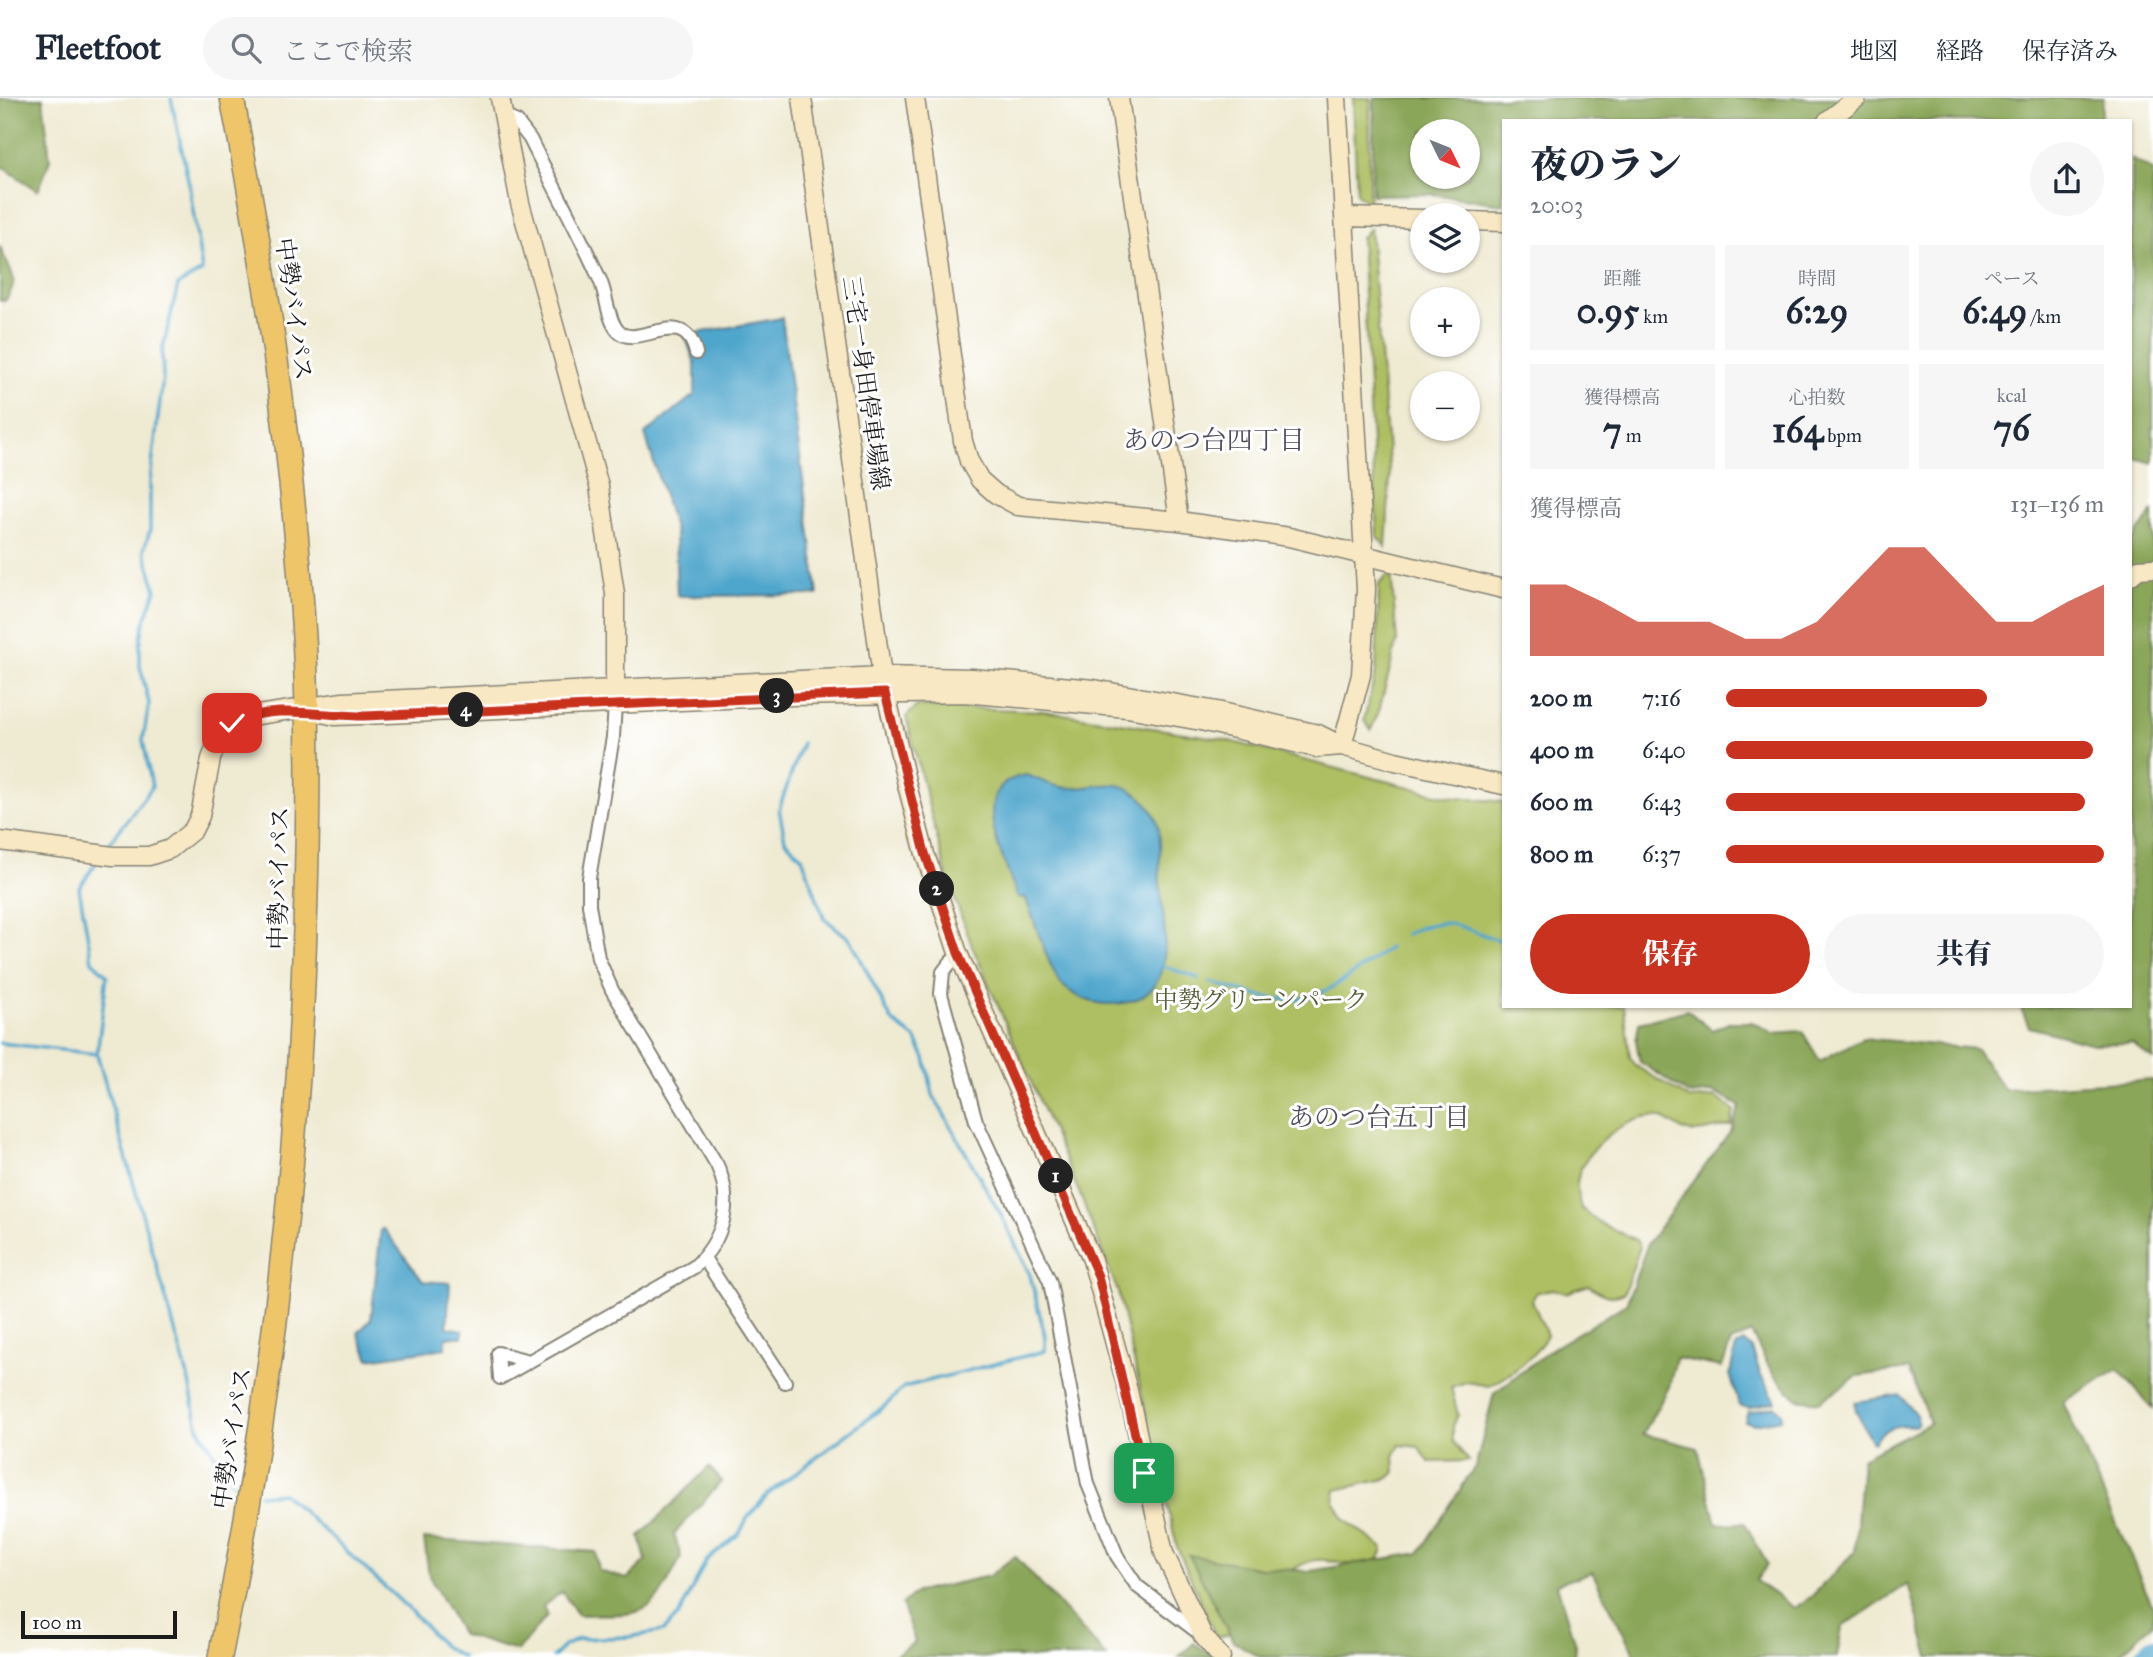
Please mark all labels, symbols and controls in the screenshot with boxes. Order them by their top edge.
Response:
search box [203,17,693,80]
text: Fleetfoot [35,28,161,68]
icon: search [227,29,265,67]
text: ここで検索 [283,35,413,67]
text: 地図 [1850,36,1898,66]
text: 経路 [1936,36,1984,66]
text: 保存済み [2022,36,2118,66]
north arrow [1410,119,1480,189]
map controls [1410,119,1480,441]
text: 夜のラン [1530,142,1682,188]
button: share [2030,142,2104,216]
text: 20:03 [1530,191,1583,219]
button: layers [1410,203,1480,273]
street label: 中勢バイパス [269,236,319,382]
text: 距離 [1603,267,1641,290]
text: 時間 [1798,267,1836,290]
text: ペース [1984,267,2040,290]
street label: 三宅一身田停車場線 [836,274,896,492]
button: + [1410,287,1480,357]
text: 0.95 [1577,290,1639,333]
text: 6:29 [1786,290,1848,333]
text: 6:49 [1962,290,2027,333]
text: km [1639,305,1668,328]
text: /km [2027,305,2061,328]
button: − [1410,371,1480,441]
text: kcal [1997,384,2027,407]
text: 獲得標高 [1584,386,1660,409]
text: 心拍数 [1788,386,1846,409]
text: 76 [1993,407,2030,450]
text: 7 [1603,409,1622,452]
text: 164 [1772,409,1823,452]
district label: あのつ台四丁目 [1123,424,1305,456]
text: m [1622,424,1642,447]
text: bpm [1823,424,1862,447]
text: 131–136 m [2010,490,2104,518]
text: 獲得標高 [1530,494,1622,522]
pin: 3 [760,678,794,714]
text: 3 [773,684,780,707]
text: 200 m [1530,684,1592,712]
text: 7:16 [1642,684,1681,712]
pin: 4 [448,692,484,728]
pin [202,693,262,753]
text: 4 [460,698,471,721]
icon: check [213,704,251,742]
text: 400 m [1530,736,1594,764]
text: 6:40 [1642,736,1686,764]
text: 600 m [1530,788,1593,816]
text: 6:43 [1642,788,1682,816]
street label: 中勢バイパス [263,806,295,950]
text: 800 m [1530,840,1593,868]
text: 6:37 [1642,840,1681,868]
pin: 2 [920,872,954,906]
text: 2 [932,877,941,900]
button: 保存 [1530,914,1810,994]
button: 共有 [1824,914,2104,994]
park label: 中勢グリーンパーク [1154,985,1368,1015]
district label: あのつ台五丁目 [1288,1101,1470,1133]
pin: 1 [1038,1158,1074,1194]
text: 1 [1052,1164,1059,1187]
street label: 中勢バイパス [206,1365,258,1511]
pin [1114,1443,1174,1503]
icon: arrive [1125,1454,1163,1492]
scale bar [21,1608,177,1640]
text: 100 m [32,1611,82,1634]

